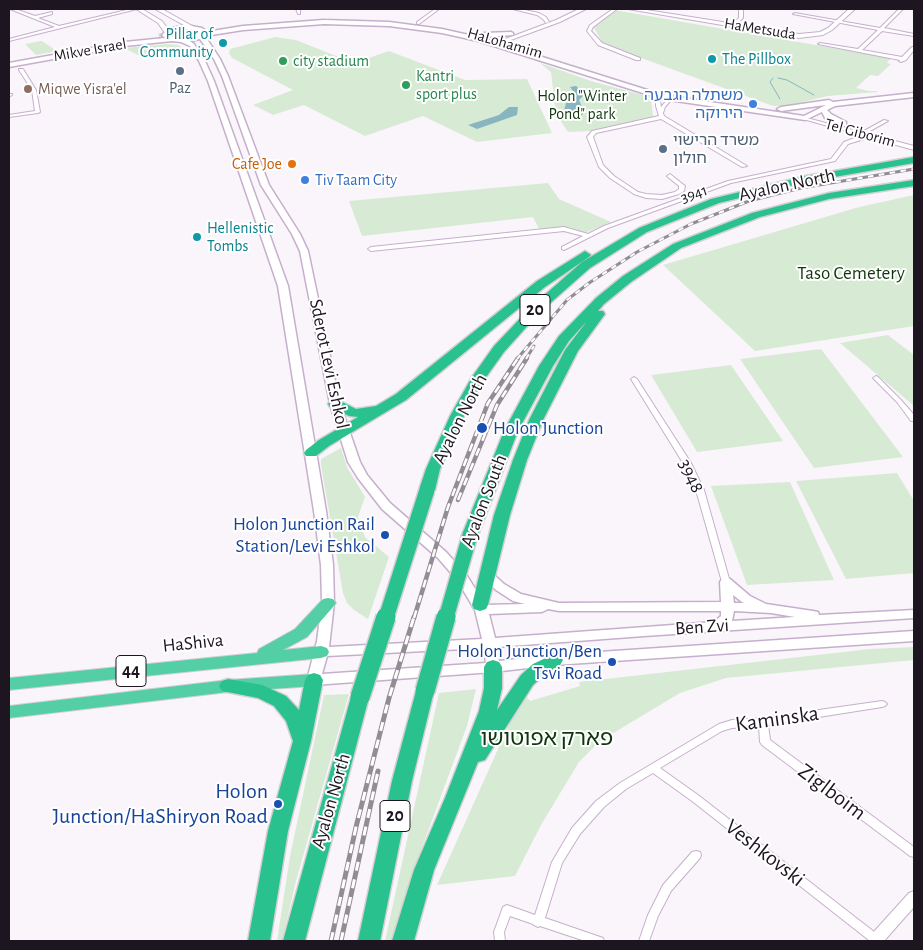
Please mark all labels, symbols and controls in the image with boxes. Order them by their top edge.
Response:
street label: HaMetsuda [723,14,797,44]
street label: HaLohamim [465,23,545,63]
place label: Pillar of Community [140,24,213,62]
street label: Mikve Israel [52,34,128,66]
marker: Pillar of Community [217,37,229,49]
place label: The Pillbox [722,49,791,69]
place label: city stadium [293,51,369,71]
marker: The Pillbox [706,53,718,65]
marker: city stadium [277,55,289,67]
marker: Paz [174,65,186,77]
place label: Kantri sport plus [416,66,477,104]
place label: Paz [169,78,191,98]
place label: Miqwe Yisra'el [38,79,127,99]
marker: Kantri sport plus [400,79,412,91]
marker: Miqwe Yisra'el [22,83,34,95]
place label: משתלה הגבעה הירוקה [644,85,743,123]
park label: Holon "Winter Pond" park [537,86,627,124]
marker: משתלה הגבעה הירוקה [747,98,759,110]
street label: Tel Giborim [823,114,897,152]
place label: משרד הרישוי חולון [673,130,759,168]
marker: משרד הרישוי חולון [657,143,669,155]
place label: Cafe Joe [232,154,282,174]
marker: Cafe Joe [286,158,298,170]
street label: Ayalon North [737,164,837,206]
place label: Tiv Taam City [315,170,397,190]
marker: Tiv Taam City [299,174,311,186]
street label: 3941 [678,180,710,208]
place label: Hellenistic Tombs [207,218,273,256]
marker: Hellenistic Tombs [191,231,203,243]
park label: Taso Cemetery [797,262,905,284]
road number: 20 [520,294,550,326]
street label: Sderot Levi Eshkol [304,297,354,431]
street label: Ayalon North [428,370,492,468]
place label: Holon Junction [493,417,604,439]
marker: Holon Junction [475,421,489,435]
street label: Ayalon South [456,451,512,551]
street label: 3948 [673,455,709,497]
place label: Holon Junction Rail Station/Levi Eshkol [233,513,375,557]
marker: Holon Junction Rail Station/Levi Eshkol [379,529,391,541]
street label: Ben Zvi [674,614,730,640]
street label: HaShiva [161,628,225,658]
place label: Holon Junction/Ben Tsvi Road [457,640,602,684]
road number: 44 [116,656,146,686]
marker: Holon Junction/Ben Tsvi Road [606,656,618,668]
street label: Kaminska [734,700,820,738]
park label: פארק אפוטושו [481,725,613,751]
street label: Ayalon North [307,751,355,851]
street label: Ziglboim [793,758,871,826]
place label: Holon Junction/HaShiryon Road [53,778,268,829]
marker: Holon Junction/HaShiryon Road [272,798,284,810]
road number: 20 [380,800,410,831]
street label: Veshkovski [720,814,810,892]

